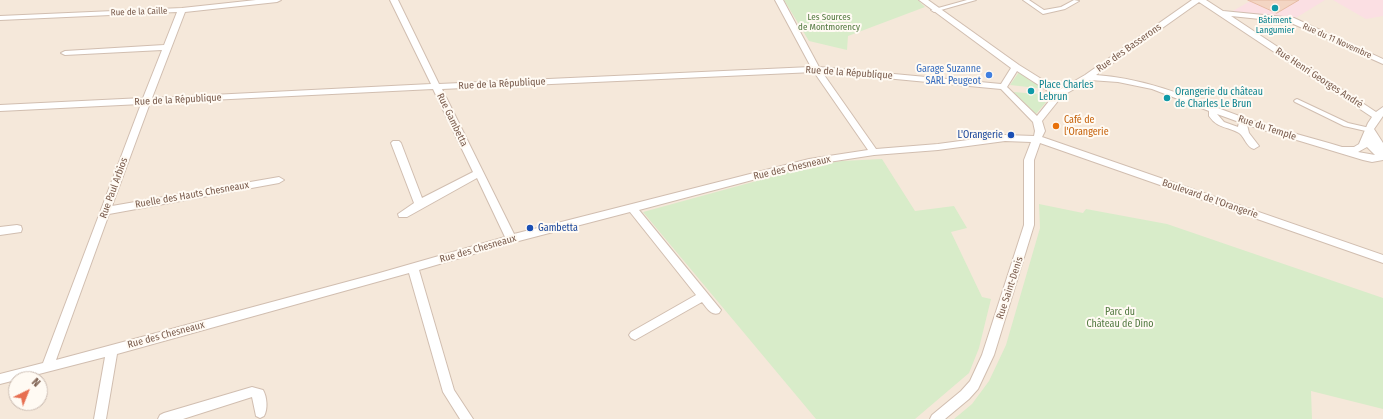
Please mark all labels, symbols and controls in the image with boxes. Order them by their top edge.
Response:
marker: Bâtiment Langumier [1270,3,1280,13]
street label: Rue de la Caille [110,6,168,18]
park label: Les Sources de Montmorency [798,12,860,33]
place label: Bâtiment Langumier [1256,15,1294,36]
street label: Rue des Basserons [1094,21,1164,75]
street label: Rue du 11 Novembre [1301,21,1373,61]
street label: Rue Henri Georges André [1273,45,1365,111]
place label: Garage Suzanne SARL Peugeot [916,63,981,86]
street label: Rue de la République [805,64,893,82]
marker: Garage Suzanne SARL Peugeot [984,70,994,80]
street label: Rue de la République [458,76,546,92]
place label: Place Charles Lebrun [1039,79,1093,102]
marker: Place Charles Lebrun [1026,86,1036,96]
place label: Orangerie du château de Charles Le Brun [1175,86,1263,110]
street label: Rue Gambetta [434,91,470,149]
street label: Rue de la République [134,92,222,108]
marker: Orangerie du château de Charles Le Brun [1162,93,1172,103]
street label: Rue du Temple [1236,113,1298,143]
place label: Café de l'Orangerie [1064,114,1109,138]
marker: Café de l'Orangerie [1051,121,1061,131]
place label: L'Orangerie [957,129,1003,141]
marker: L'Orangerie [1006,130,1016,140]
street label: Rue des Chesneaux [752,153,832,183]
street label: Rue Paul Arbios [97,156,131,220]
street label: Boulevard de l'Orangerie [1160,177,1260,221]
street label: Ruelle des Hauts Chesneaux [134,179,250,211]
place label: Gambetta [538,222,578,234]
marker: Gambetta [525,223,535,233]
street label: Rue des Chesneaux [438,232,518,266]
street label: Rue Saint-Denis [994,255,1026,321]
park label: Parc du Château de Dino [1086,306,1154,330]
street label: Rue des Chesneaux [126,319,206,351]
north arrow [8,371,48,411]
text: N [29,376,43,390]

